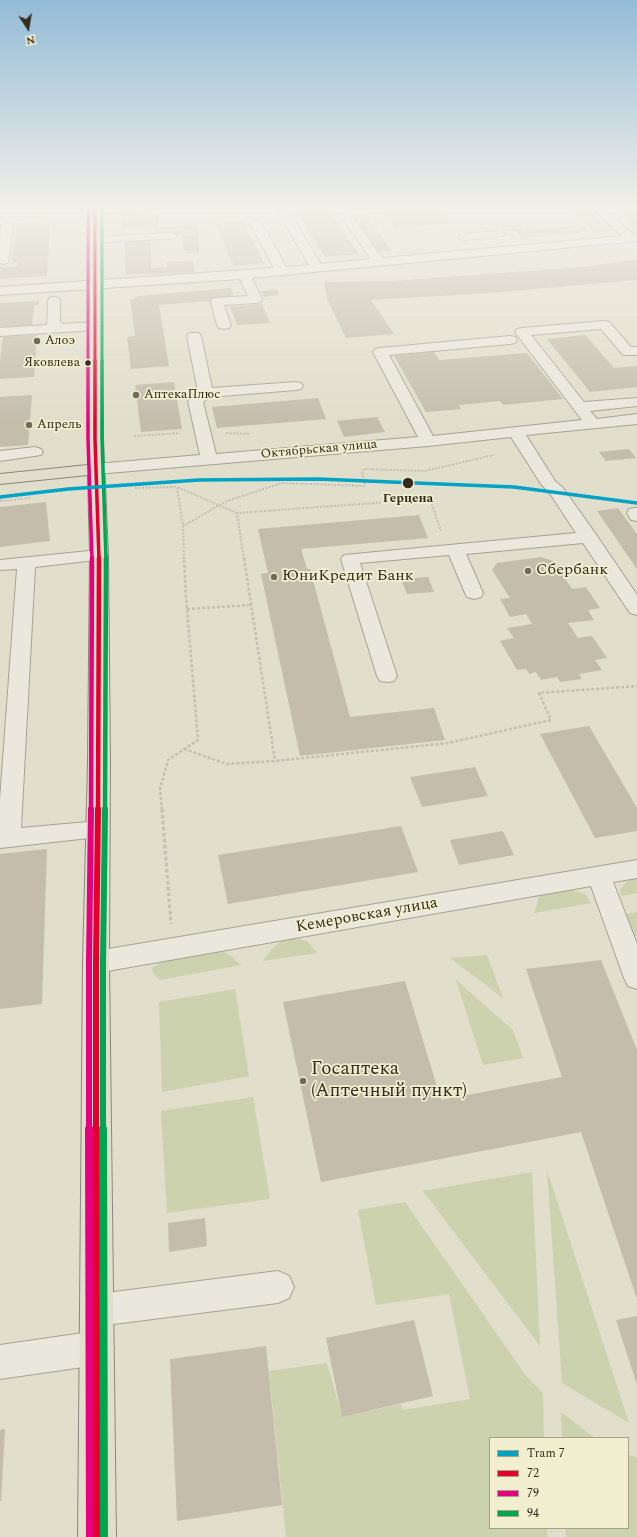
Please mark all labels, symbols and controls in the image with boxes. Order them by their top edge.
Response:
north arrow [8,8,48,48]
text: N [24,31,37,49]
place label: Алоэ [45,333,75,349]
marker: Алоэ [32,336,42,346]
place label: Яковлева [24,355,80,371]
marker: Яковлева [83,358,93,368]
place label: АптекаПлюс [144,387,221,403]
marker: АптекаПлюс [131,390,141,400]
place label: Апрель [37,417,82,433]
marker: Апрель [24,420,34,430]
street label: Октябрьская улица [260,437,378,463]
marker: Герцена [401,476,415,490]
place label: Герцена [383,491,433,507]
place label: Сбербанк [536,561,608,581]
marker: Сбербанк [523,566,533,576]
place label: ЮниКредит Банк [282,567,414,587]
marker: ЮниКредит Банк [269,572,279,582]
street label: Кемеровская улица [295,894,439,938]
place label: Госаптека (Аптечный пункт) [311,1059,467,1103]
marker: Госаптека (Аптечный пункт) [298,1076,308,1086]
legend [489,1437,629,1529]
text: Tram 7 [527,1444,565,1463]
text: 72 [527,1464,539,1483]
text: 79 [527,1484,539,1503]
text: 94 [527,1504,539,1523]

